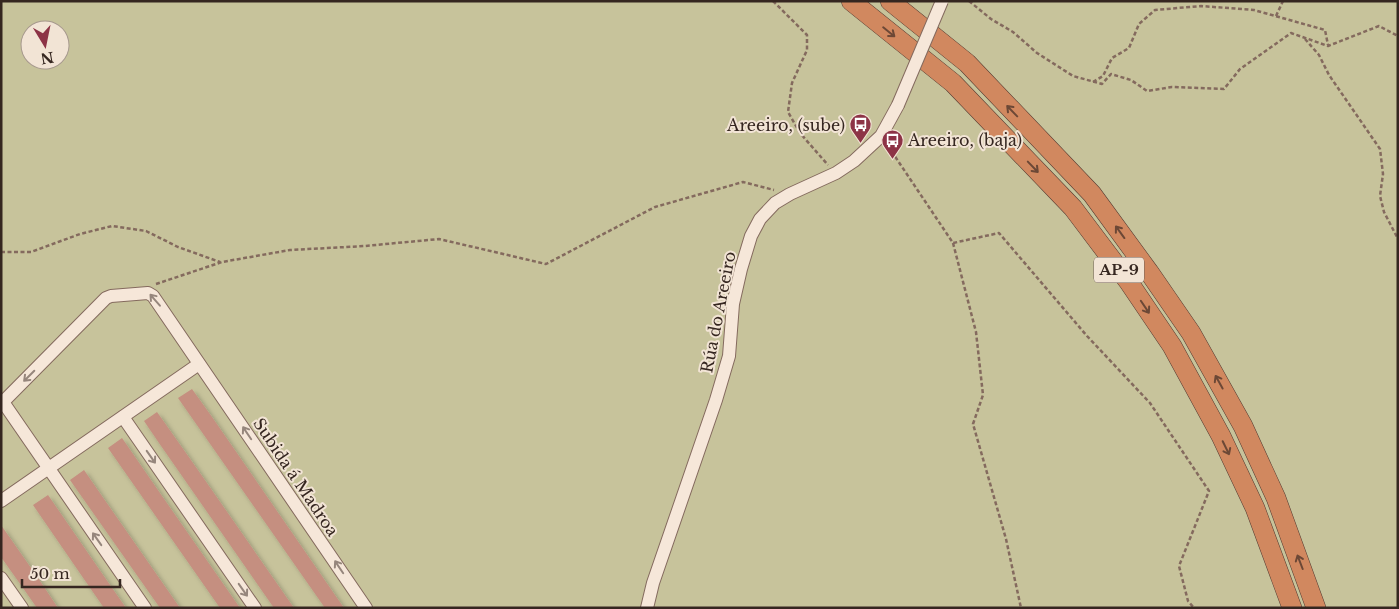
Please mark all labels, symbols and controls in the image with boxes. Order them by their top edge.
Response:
north arrow [20,20,70,70]
one-way arrow [883,26,896,37]
text: N [39,48,55,68]
one-way arrow [1006,105,1018,117]
bus stop icon: Areeiro, (sube) [849,113,873,144]
place label: Areeiro, (sube) [726,115,845,135]
bus stop icon: Areeiro, (baja) [880,128,904,159]
place label: Areeiro, (baja) [907,130,1022,150]
one-way arrow [1027,160,1039,173]
one-way arrow [1115,225,1125,239]
street label: Rúa do Areeiro [696,250,740,374]
road number: AP-9 [1094,258,1144,282]
one-way arrow [149,293,160,306]
one-way arrow [1140,300,1150,314]
one-way arrow [23,370,35,382]
one-way arrow [1213,376,1223,390]
street label: Subida á Madroa [249,414,343,540]
one-way arrow [242,426,252,440]
one-way arrow [1221,440,1231,455]
one-way arrow [146,450,156,464]
one-way arrow [92,532,102,546]
one-way arrow [1295,555,1304,570]
scale bar [22,556,120,588]
one-way arrow [334,560,344,574]
text: 50 m [30,564,70,583]
one-way arrow [238,583,248,597]

